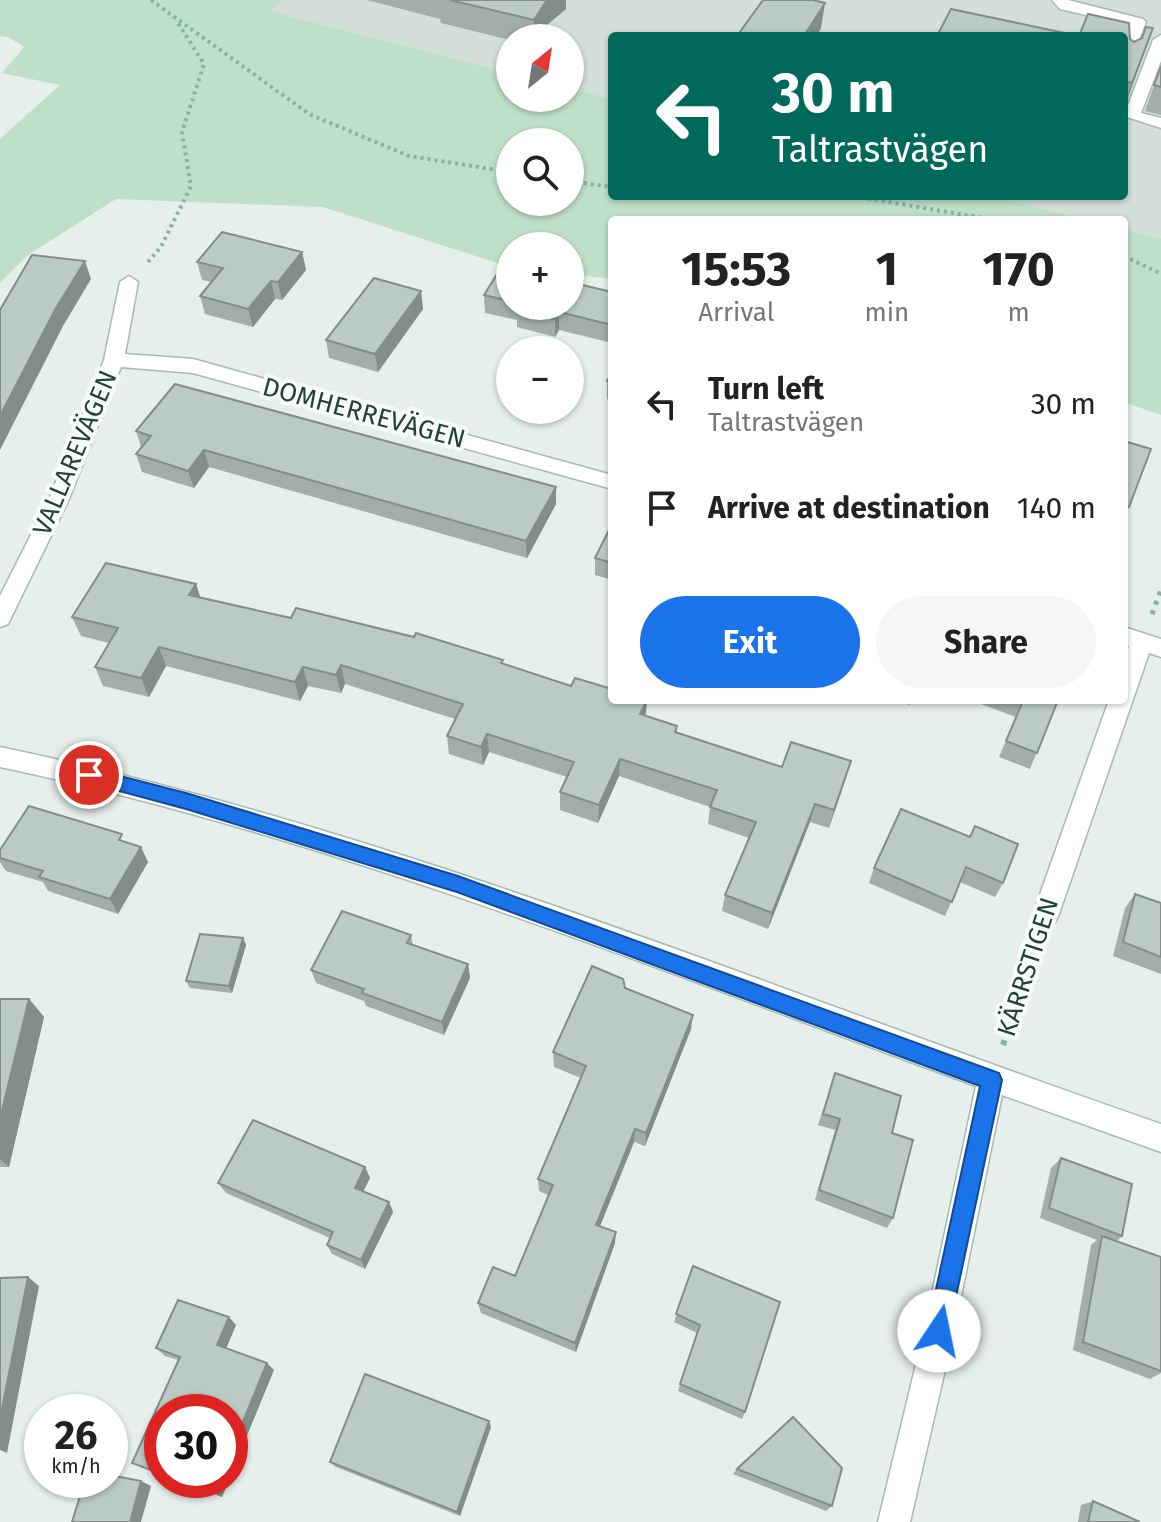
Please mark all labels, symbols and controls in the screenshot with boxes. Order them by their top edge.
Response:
north arrow [496,24,584,112]
map controls [496,24,584,424]
text: 30 m [772,60,894,127]
icon: left [640,64,744,168]
button: search [496,128,584,216]
text: Taltrastvägen [772,128,988,172]
button: + [496,232,584,320]
text: 15:53 [681,240,791,298]
text: 1 [876,240,898,298]
text: 170 [983,240,1055,298]
text: Arrival [698,297,774,328]
text: min [864,297,909,328]
text: m [1008,297,1030,328]
button: − [496,336,584,424]
street label: VALLAREVÄGEN [26,366,124,540]
street label: DOMHERREVÄGEN [259,371,469,455]
text: Turn left [708,371,824,407]
icon: left [640,382,684,426]
text: 30 m [1031,386,1096,422]
text: Taltrastvägen [708,407,864,438]
icon: arrive [640,486,684,530]
text: Arrive at destination [708,490,990,526]
text: 140 m [1017,490,1096,526]
button: Exit [640,596,860,688]
button: Share [876,596,1096,688]
pin [55,741,123,809]
icon: arrive [67,753,111,797]
street label: KÄRRSTIGEN [991,894,1065,1040]
position arrow [897,1289,981,1373]
speed limit sign: 30 [144,1394,248,1498]
text: 26 [54,1412,98,1460]
text: km/h [51,1454,101,1478]

